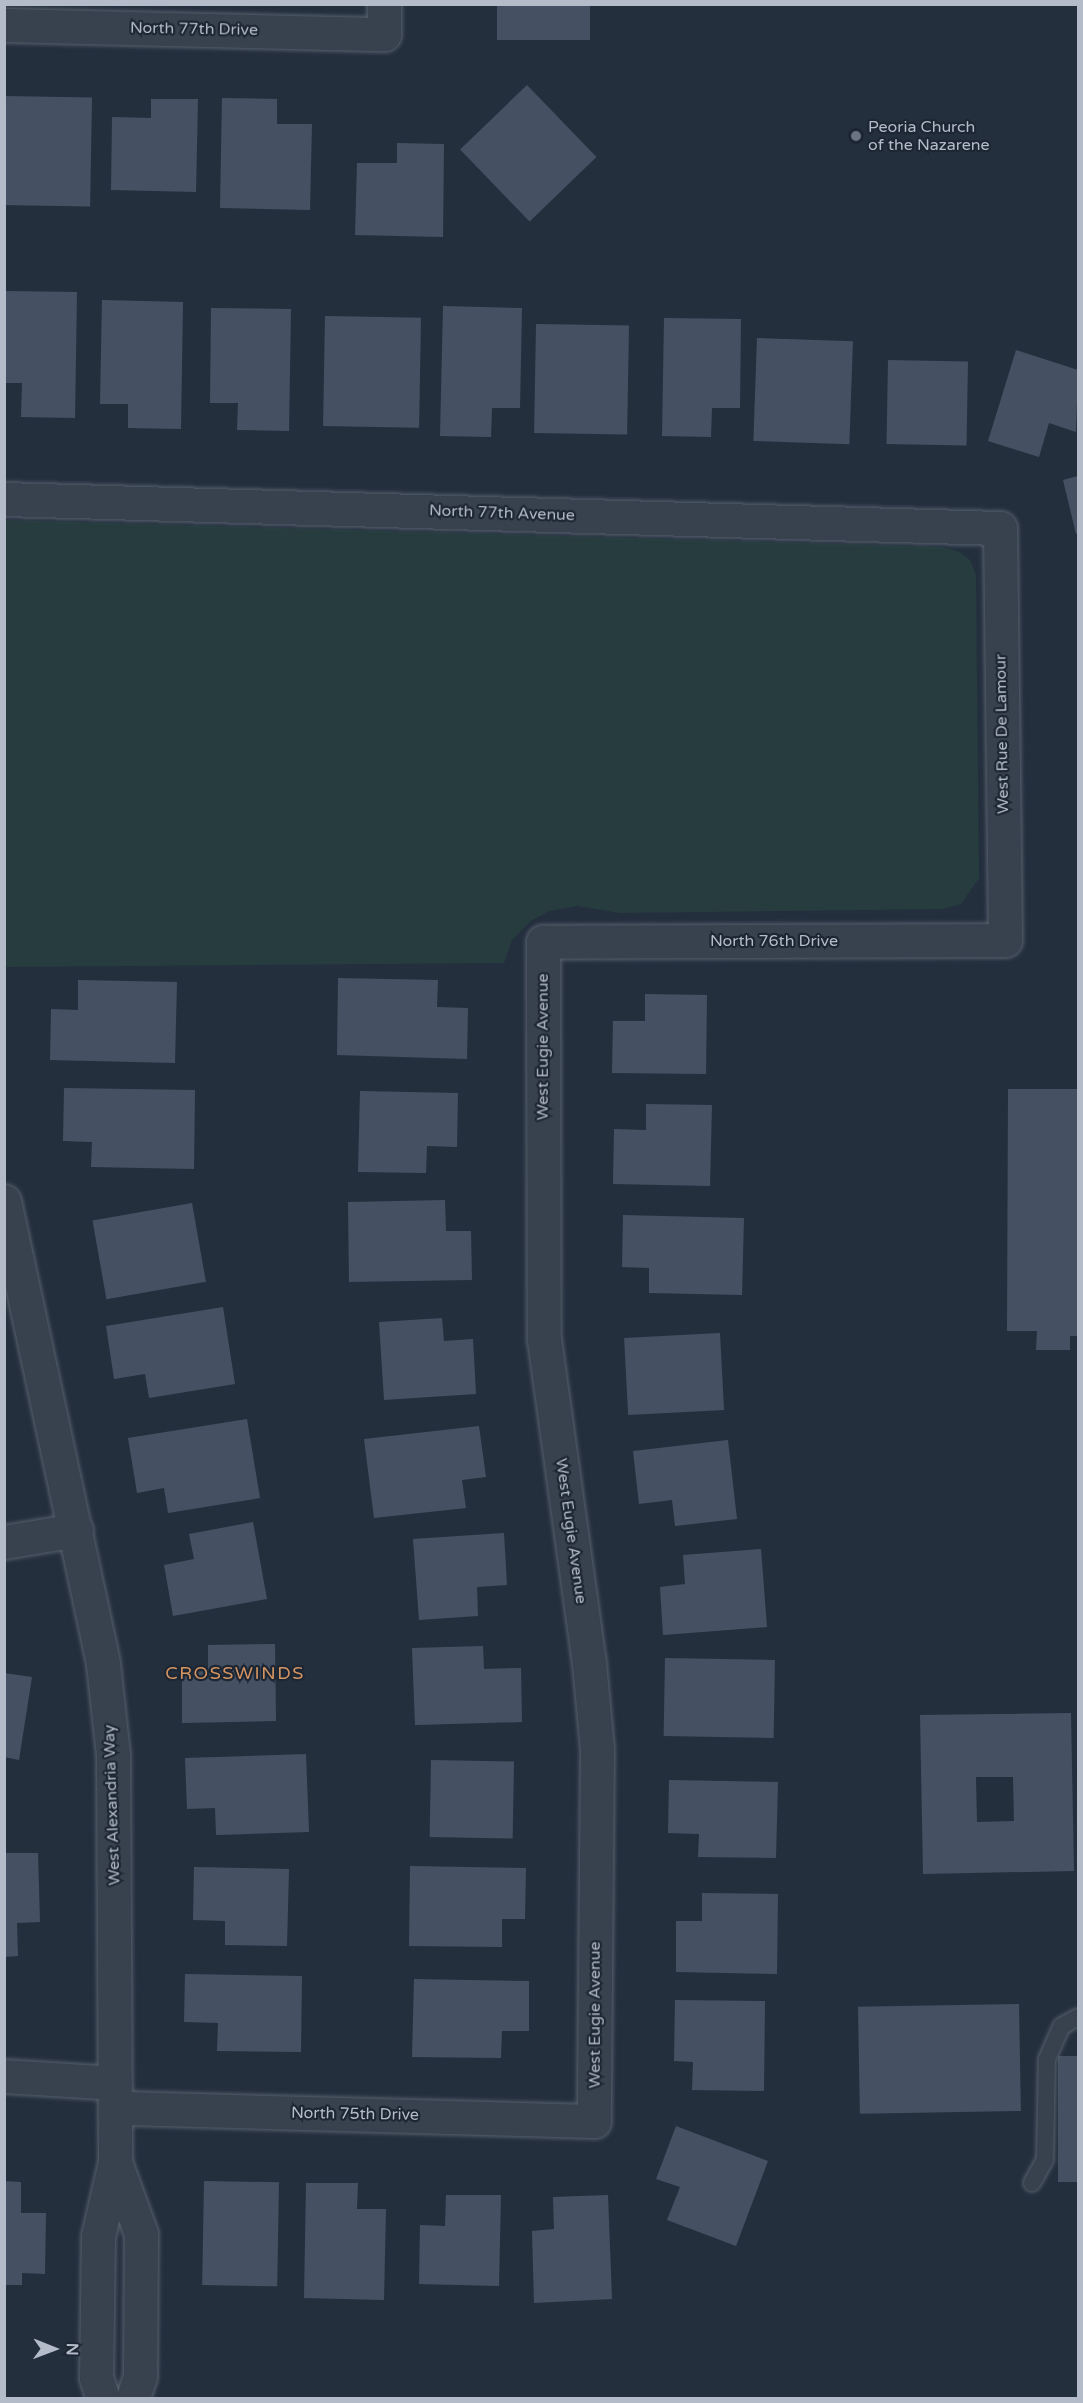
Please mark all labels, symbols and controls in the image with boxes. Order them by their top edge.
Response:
street label: North 77th Drive [130,18,258,40]
place label: Peoria Church of the Nazarene [868,117,990,155]
marker: Peoria Church of the Nazarene [849,129,863,143]
street label: North 77th Avenue [429,501,575,525]
street label: West Rue De Lamour [991,654,1013,814]
street label: North 76th Drive [710,931,838,951]
street label: West Eugie Avenue [533,974,553,1120]
street label: West Eugie Avenue [551,1457,591,1605]
district label: CROSSWINDS [165,1662,305,1684]
street label: West Alexandria Way [100,1724,124,1886]
street label: West Eugie Avenue [585,1942,605,2088]
street label: North 75th Drive [291,2103,419,2125]
north arrow [24,2319,84,2379]
text: N [62,2343,82,2356]

